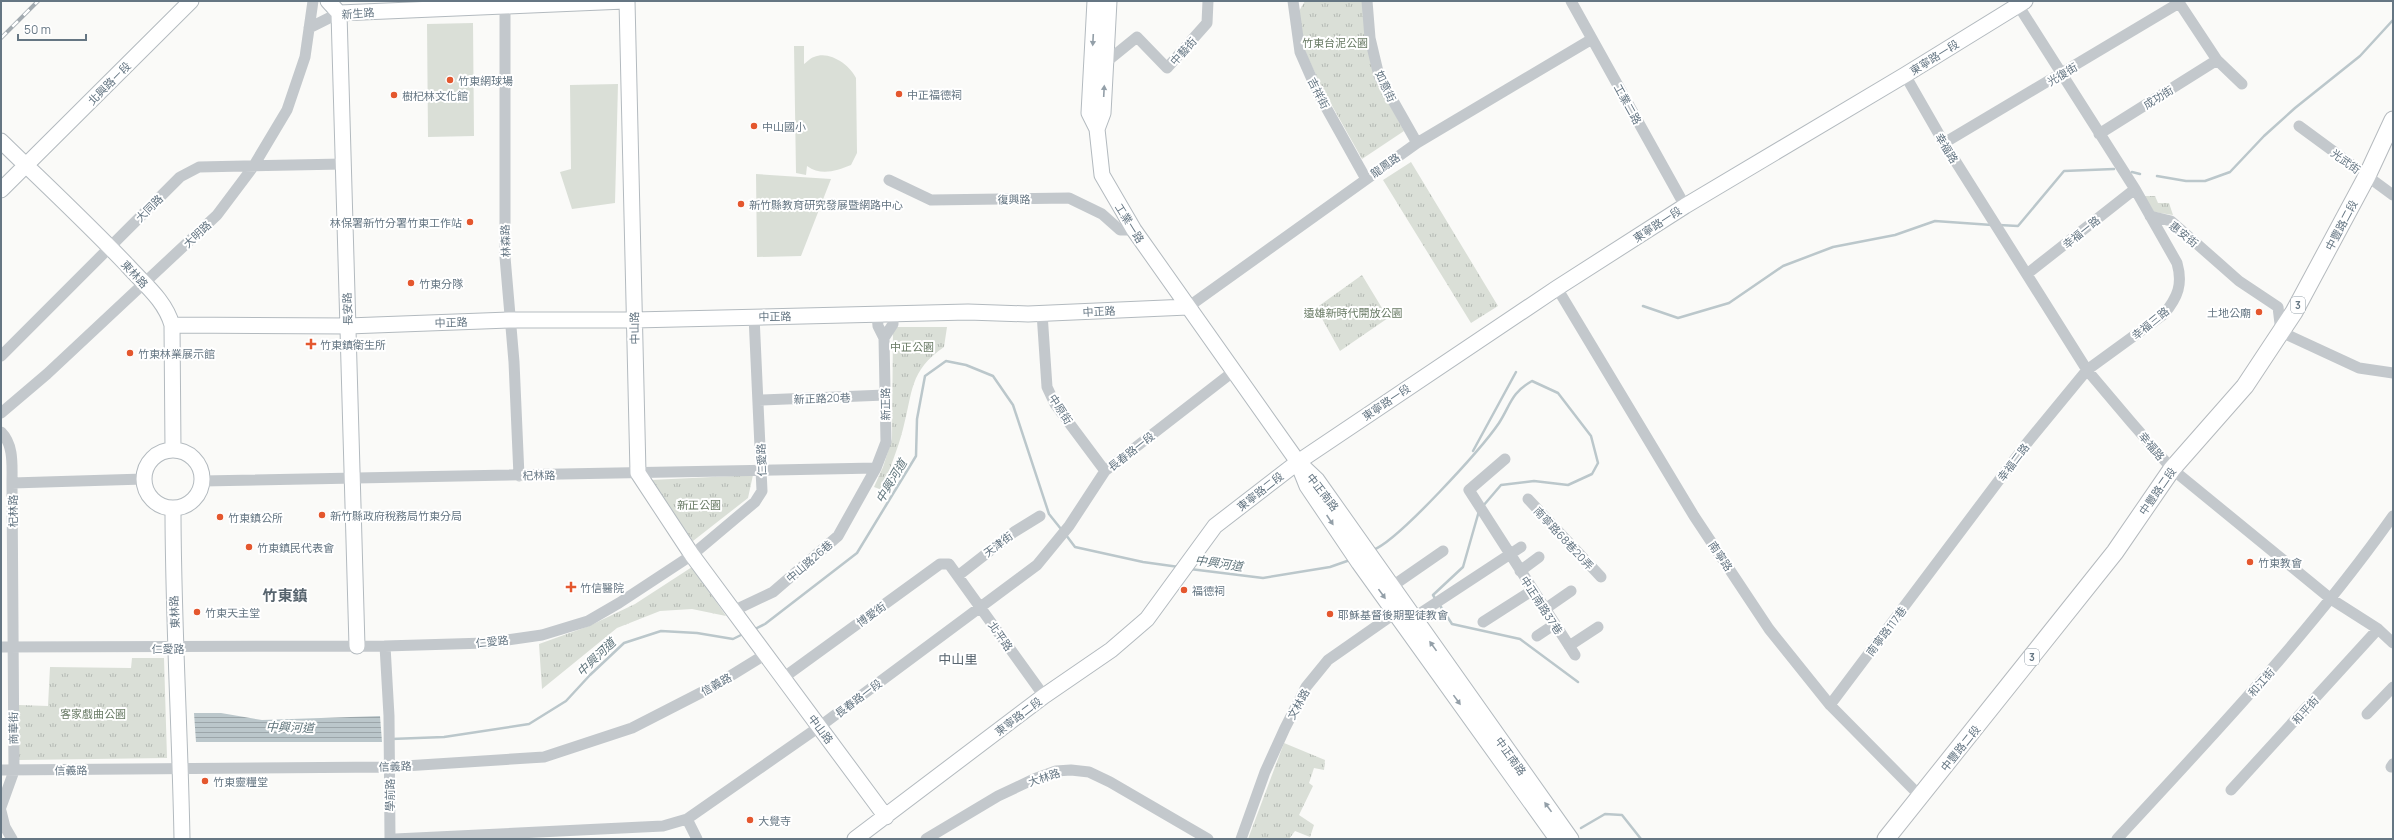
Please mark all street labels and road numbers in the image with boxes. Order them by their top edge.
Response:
street label: 新生路 [341,4,375,22]
street label: 中藝街 [1166,34,1200,68]
street label: 東寧路一段 [1907,36,1961,78]
street label: 北興路ㄧ段 [84,58,134,108]
street label: 光復街 [2044,59,2080,89]
street label: 如意街 [1372,68,1400,104]
street label: 吉祥街 [1305,75,1333,111]
street label: 工業二路 [1611,81,1645,127]
street label: 成功街 [2140,82,2176,112]
street label: 幸福路 [1932,130,1962,166]
street label: 光武街 [2328,145,2364,177]
street label: 龍鳳路 [1367,149,1403,181]
street label: 大同路 [132,191,166,225]
street label: 復興路 [997,191,1031,207]
street label: 中豐路二段 [2321,197,2361,253]
street label: 工業一路 [1112,200,1148,246]
street label: 東寧路一段 [1630,203,1684,245]
street label: 幸福一路 [2059,212,2103,252]
street label: 大明路 [180,217,214,251]
street label: 惠安街 [2166,218,2202,250]
street label: 林森路 [497,224,513,258]
street label: 東林路 [118,257,152,291]
street label: 長安路 [339,292,355,326]
road number: 3 [2291,297,2305,313]
street label: 中正路 [1082,303,1116,319]
street label: 幸福三路 [2128,303,2172,343]
street label: 中正路 [758,308,792,324]
street label: 中山路 [626,311,642,345]
street label: 中正路 [434,314,468,330]
street label: 東寧路一段 [1359,380,1413,424]
street label: 新正路 [877,387,893,421]
street label: 新正路20巷 [793,390,851,406]
street label: 中原街 [1046,391,1076,427]
street label: 長春路一段 [1105,428,1157,474]
street label: 幸福路 [2136,429,2168,463]
street label: 幸福二路 [1994,440,2032,484]
street label: 仁愛路 [753,443,769,477]
street label: 中豐路二段 [2135,464,2179,518]
street label: 杞林路 [522,467,556,483]
street label: 東寧路二段 [1234,468,1286,514]
street label: 中正南路 [1304,470,1342,514]
street label: 杞林路 [5,495,20,528]
street label: 南寧路68巷20弄 [1531,503,1597,573]
street label: 天津街 [980,528,1016,560]
street label: 中山路26巷 [783,537,835,585]
street label: 南寧路 [1706,538,1736,574]
street label: 中正南路37巷 [1518,573,1566,637]
street label: 東林路 [166,595,182,629]
street label: 博愛街 [853,598,889,630]
street label: 南寧路117巷 [1863,603,1909,659]
street label: 北平路 [985,618,1017,654]
street label: 仁愛路 [475,632,509,650]
street label: 仁愛路 [152,641,185,656]
road number: 3 [2025,649,2039,665]
street label: 和江街 [2245,665,2277,699]
street label: 信義路 [698,669,734,699]
street label: 長春路一段 [832,675,884,721]
street label: 文林路 [1283,686,1313,722]
street label: 東寧路二段 [992,693,1044,739]
street label: 和平街 [2288,693,2322,727]
street label: 商華街 [5,711,21,745]
street label: 中山路 [805,711,837,747]
street label: 中豐路二段 [1937,722,1983,774]
street label: 中正南路 [1492,734,1530,778]
street label: 信義路 [378,758,412,774]
street label: 信義路 [54,762,88,778]
street label: 大林路 [1026,765,1062,789]
street label: 學前路 [382,779,397,812]

